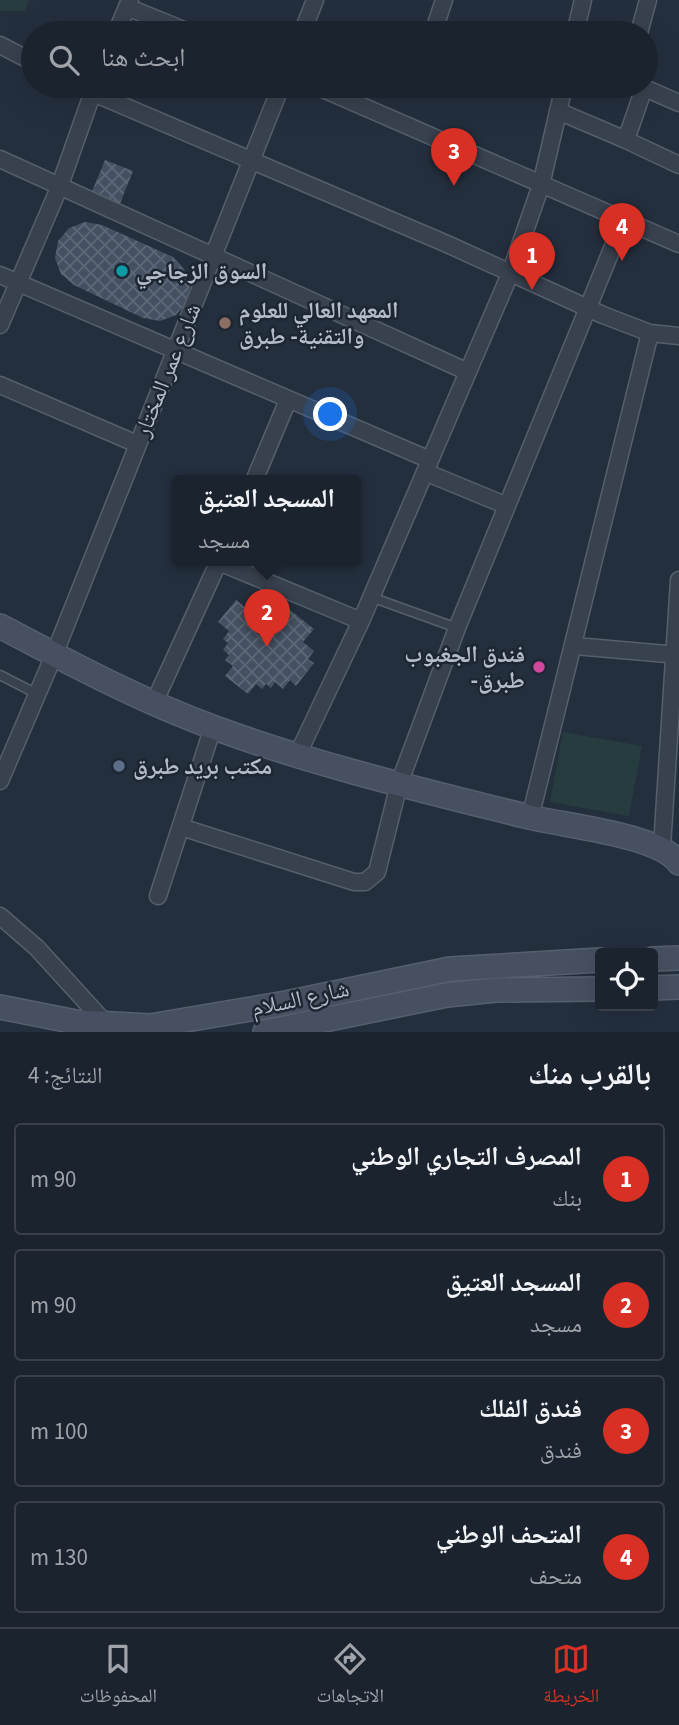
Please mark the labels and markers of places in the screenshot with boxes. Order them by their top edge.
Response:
pin: 3 [431,128,477,186]
pin: 4 [599,203,645,261]
pin: 1 [509,232,555,290]
place label: السوق الزجاجي [136,255,267,290]
marker: السوق الزجاجي [114,263,130,279]
place label: المعهد العالي للعلوم والتقنية- طبرق [239,294,398,353]
marker: المعهد العالي للعلوم والتقنية- طبرق [217,315,233,331]
pin: 2 [244,589,290,647]
place label: فندق الجغبوب -طبرق [404,638,525,697]
marker: فندق الجغبوب -طبرق [531,659,547,675]
place label: مكتب بريد طبرق [133,750,272,783]
marker: مكتب بريد طبرق [111,758,127,774]

